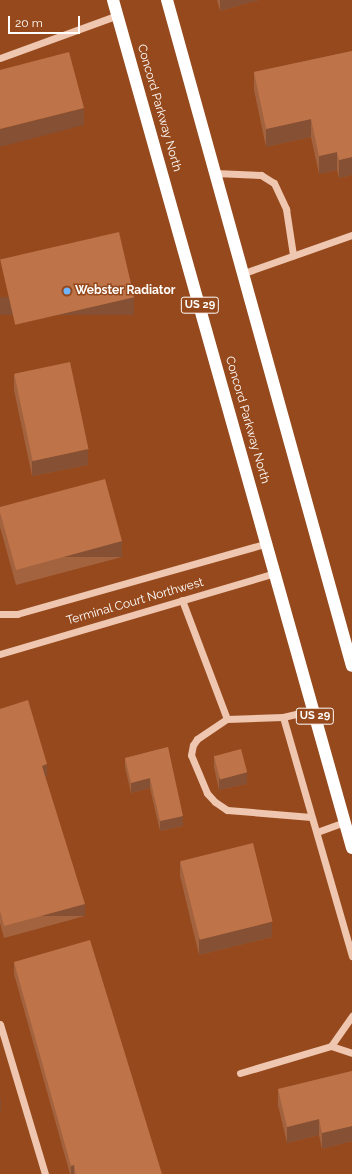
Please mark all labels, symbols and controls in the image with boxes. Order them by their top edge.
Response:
scale bar [10,8,82,34]
text: 20 m [15,16,43,30]
street label: Concord Parkway North [134,42,184,174]
place label: Webster Radiator [75,284,176,298]
marker: Webster Radiator [62,286,72,296]
road number: US 29 [180,296,220,314]
street label: Concord Parkway North [222,354,272,486]
street label: Terminal Court Northwest [65,575,205,629]
road number: US 29 [295,707,335,725]

